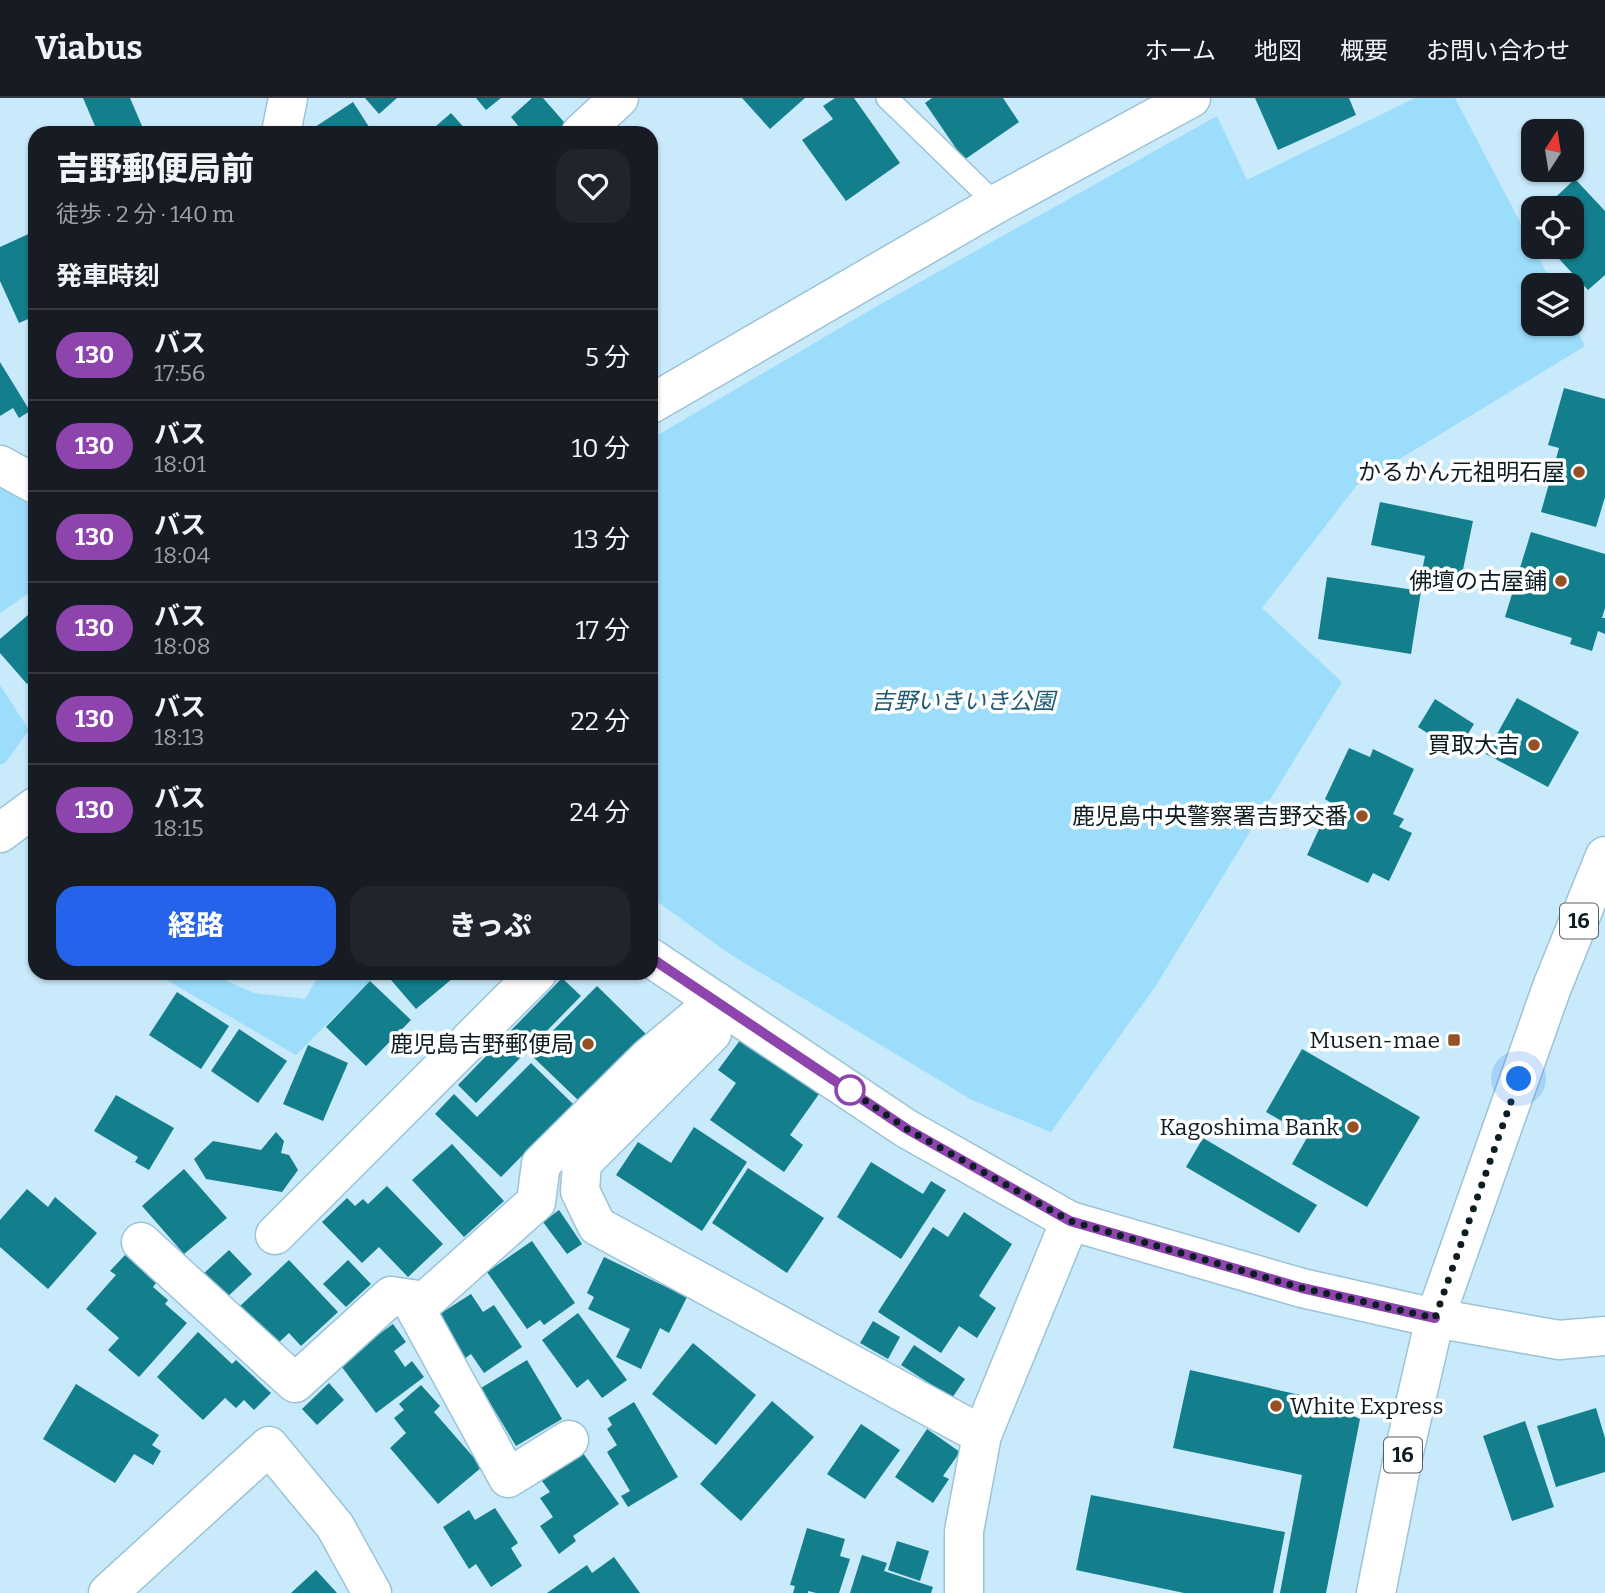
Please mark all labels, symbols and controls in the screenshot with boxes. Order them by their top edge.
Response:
text: Viabus [35,28,143,68]
text: ホーム [1145,37,1216,65]
text: 地図 [1254,37,1302,65]
text: 概要 [1340,37,1388,65]
text: お問い合わせ [1426,37,1570,65]
north arrow [1521,119,1584,182]
map controls [1521,119,1584,336]
text: 吉野郵便局前 [56,149,254,189]
button: heart [556,149,630,223]
button: locate [1521,196,1584,259]
text: 徒歩 · 2 分 · 140 m [56,200,234,228]
text: 発車時刻 [56,261,160,292]
button: layers [1521,273,1584,336]
text: バス [154,328,206,359]
text: 130 [75,341,114,369]
text: 5 分 [585,342,630,373]
text: 17:56 [154,359,205,387]
text: バス [154,419,206,450]
text: 130 [75,432,114,460]
text: 10 分 [572,433,630,464]
text: 18:01 [154,450,206,478]
place label: かるかん元祖明石屋 [1358,458,1565,486]
marker: かるかん元祖明石屋 [1571,464,1587,480]
text: バス [154,510,206,541]
text: 130 [75,523,114,551]
text: 13 分 [573,524,630,555]
text: 18:04 [154,541,210,569]
place label: 佛壇の古屋鋪 [1409,567,1547,595]
marker: 佛壇の古屋鋪 [1553,573,1569,589]
text: バス [154,601,206,632]
text: 130 [75,614,114,642]
text: 17 分 [575,615,630,646]
text: 18:08 [154,632,211,660]
park label: 吉野いきいき公園 [871,687,1058,715]
text: バス [154,692,206,723]
text: 130 [75,705,114,733]
text: 22 分 [571,706,630,737]
text: 18:13 [154,723,204,751]
place label: 買取大吉 [1428,731,1520,759]
marker: 買取大吉 [1526,737,1542,753]
text: バス [154,783,206,814]
text: 130 [75,796,114,824]
text: 24 分 [569,797,630,828]
place label: 鹿児島中央警察署吉野交番 [1072,802,1348,830]
marker: 鹿児島中央警察署吉野交番 [1354,808,1370,824]
text: 18:15 [154,814,204,842]
button: 経路 [56,886,336,966]
button: きっぷ [350,886,630,966]
road number: 16 [1560,904,1598,938]
place label: Musen-mae [1309,1026,1440,1054]
place label: 鹿児島吉野郵便局 [390,1030,574,1058]
marker: Musen-mae [1446,1032,1462,1048]
marker: 鹿児島吉野郵便局 [580,1036,596,1052]
your location [1501,1061,1536,1096]
unlabelled marker [835,1075,865,1105]
place label: Kagoshima Bank [1160,1113,1339,1141]
marker: Kagoshima Bank [1345,1119,1361,1135]
place label: White Express [1290,1392,1444,1420]
marker: White Express [1268,1398,1284,1414]
road number: 16 [1384,1438,1422,1472]

